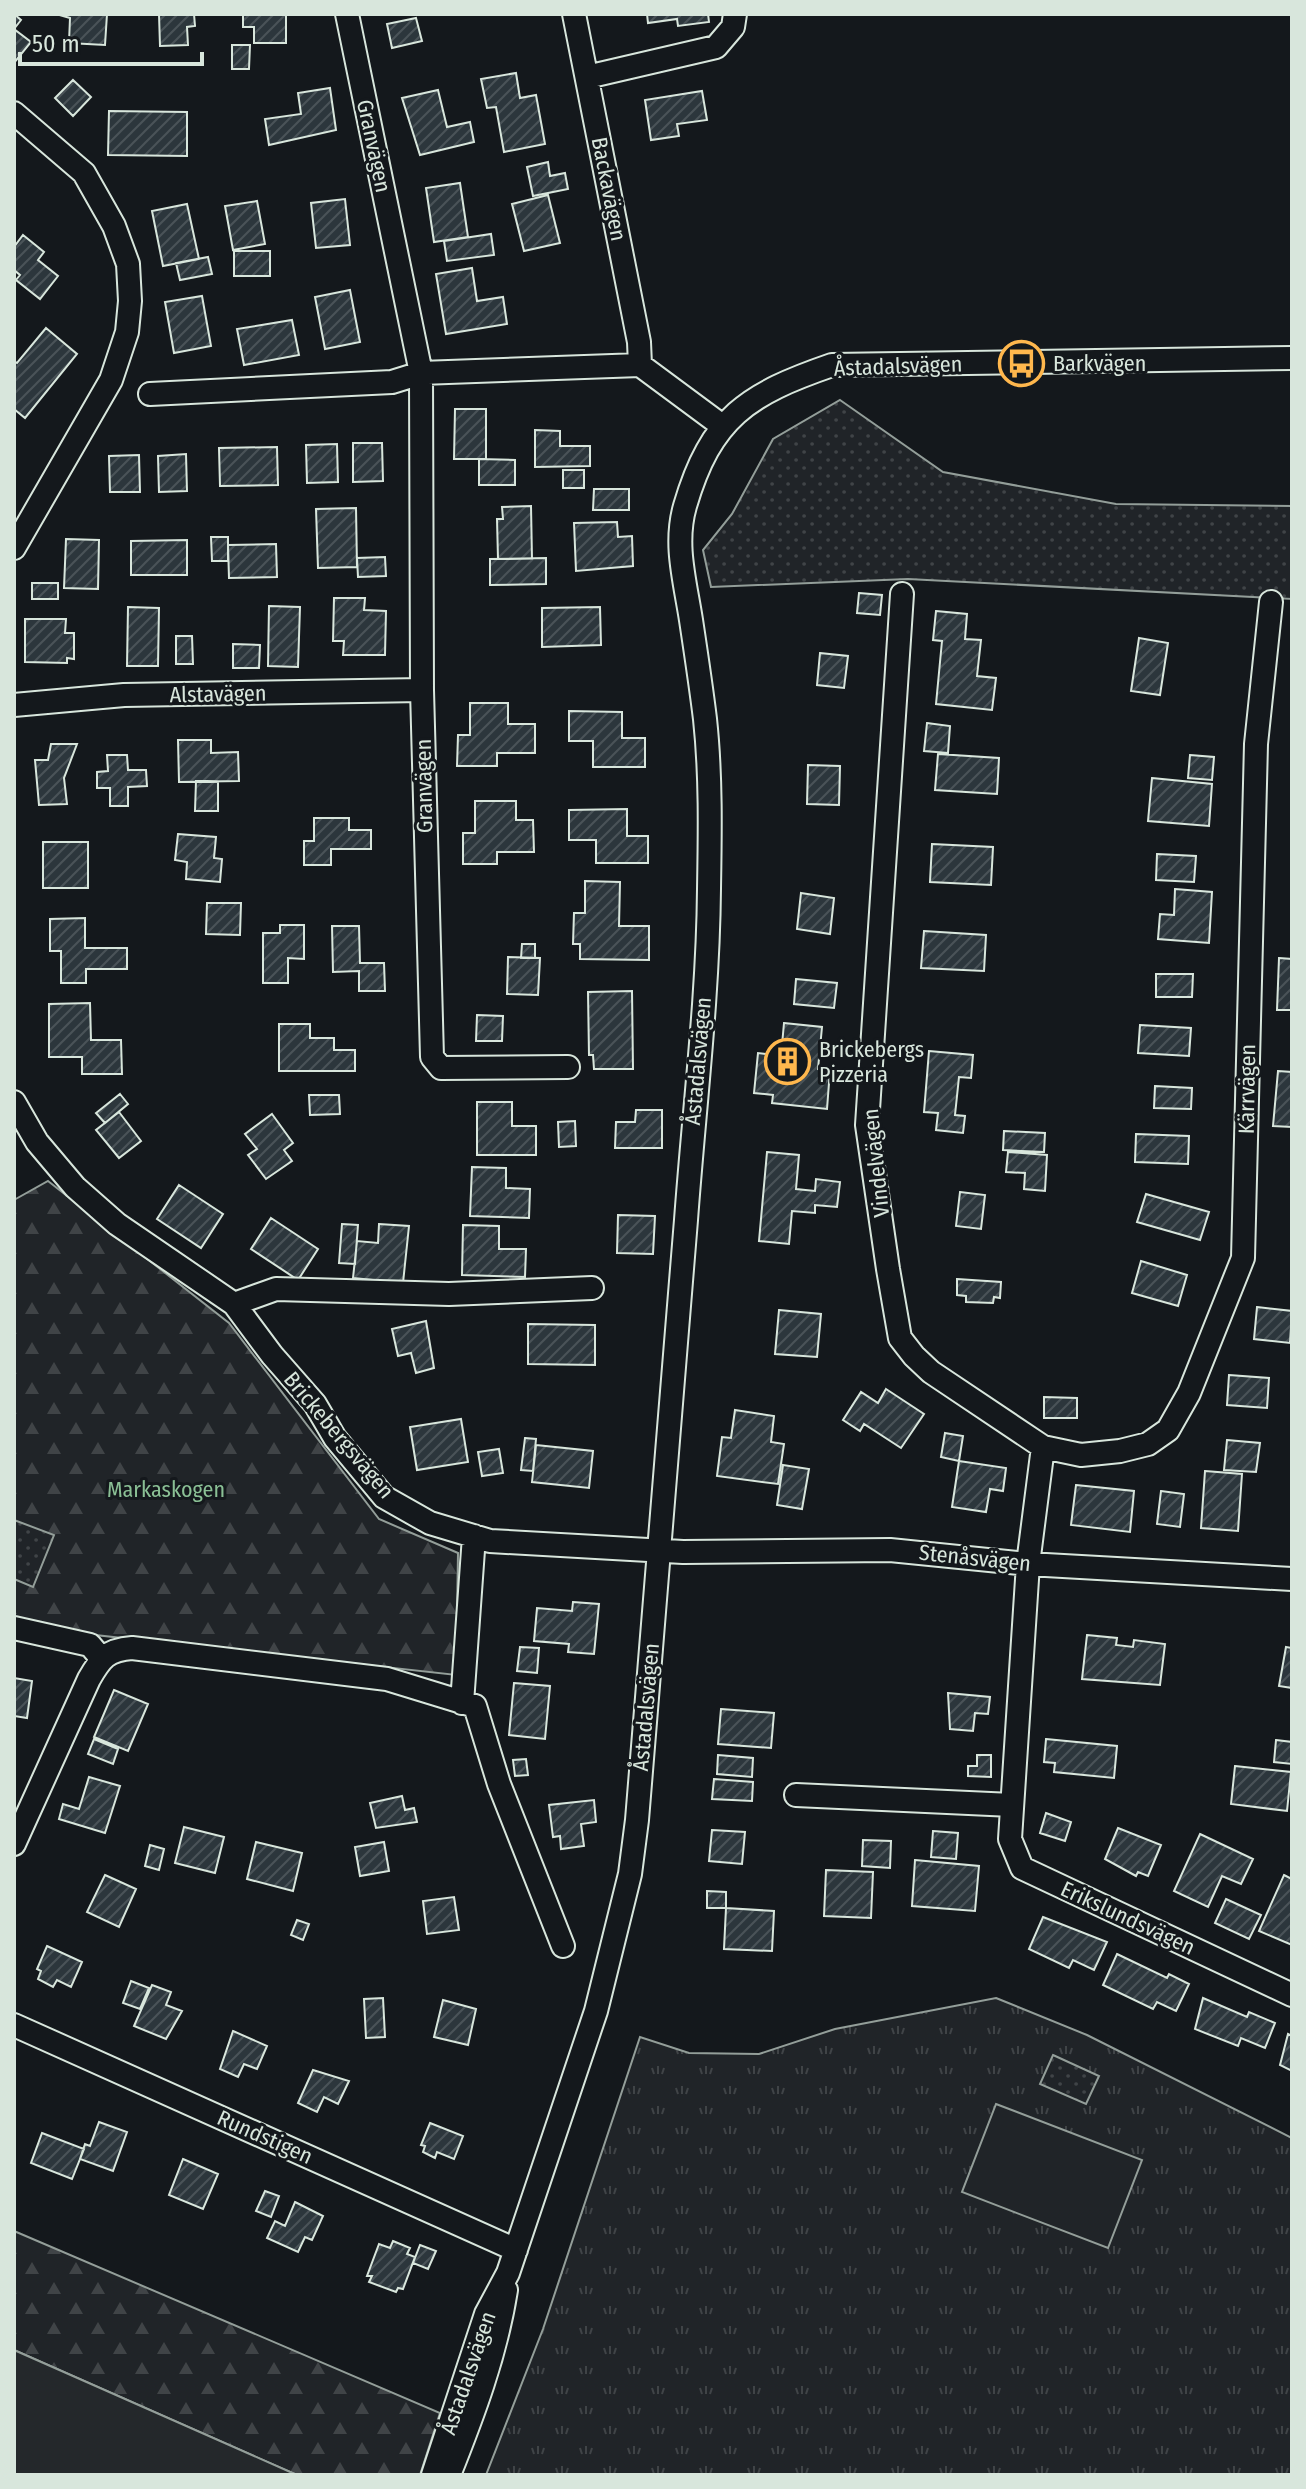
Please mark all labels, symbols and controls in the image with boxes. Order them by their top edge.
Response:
scale bar [20,16,202,66]
text: 50 m [32,30,80,58]
street label: Granvägen [351,97,397,195]
street label: Backavägen [586,135,632,243]
bus stop icon: Barkvägen [998,339,1046,387]
street label: Åstadalsvägen [833,350,963,382]
place label: Barkvägen [1053,350,1146,377]
street label: Alstavägen [169,680,267,708]
street label: Granvägen [410,739,438,833]
street label: Åstadalsvägen [679,996,717,1126]
place label: Brickebergs Pizzeria [819,1036,924,1088]
building icon: Brickebergs Pizzeria [764,1038,812,1086]
street label: Kärrvägen [1233,1044,1261,1134]
street label: Vindelvägen [857,1107,895,1219]
street label: Brickebergsvägen [278,1366,400,1504]
park label: Markaskogen [107,1476,225,1503]
street label: Stenåsvägen [918,1539,1032,1577]
street label: Åstadalsvägen [627,1642,665,1772]
street label: Erikslundsvägen [1057,1875,1199,1961]
street label: Rundstigen [213,2104,317,2170]
street label: Åstadalsvägen [434,2308,502,2438]

